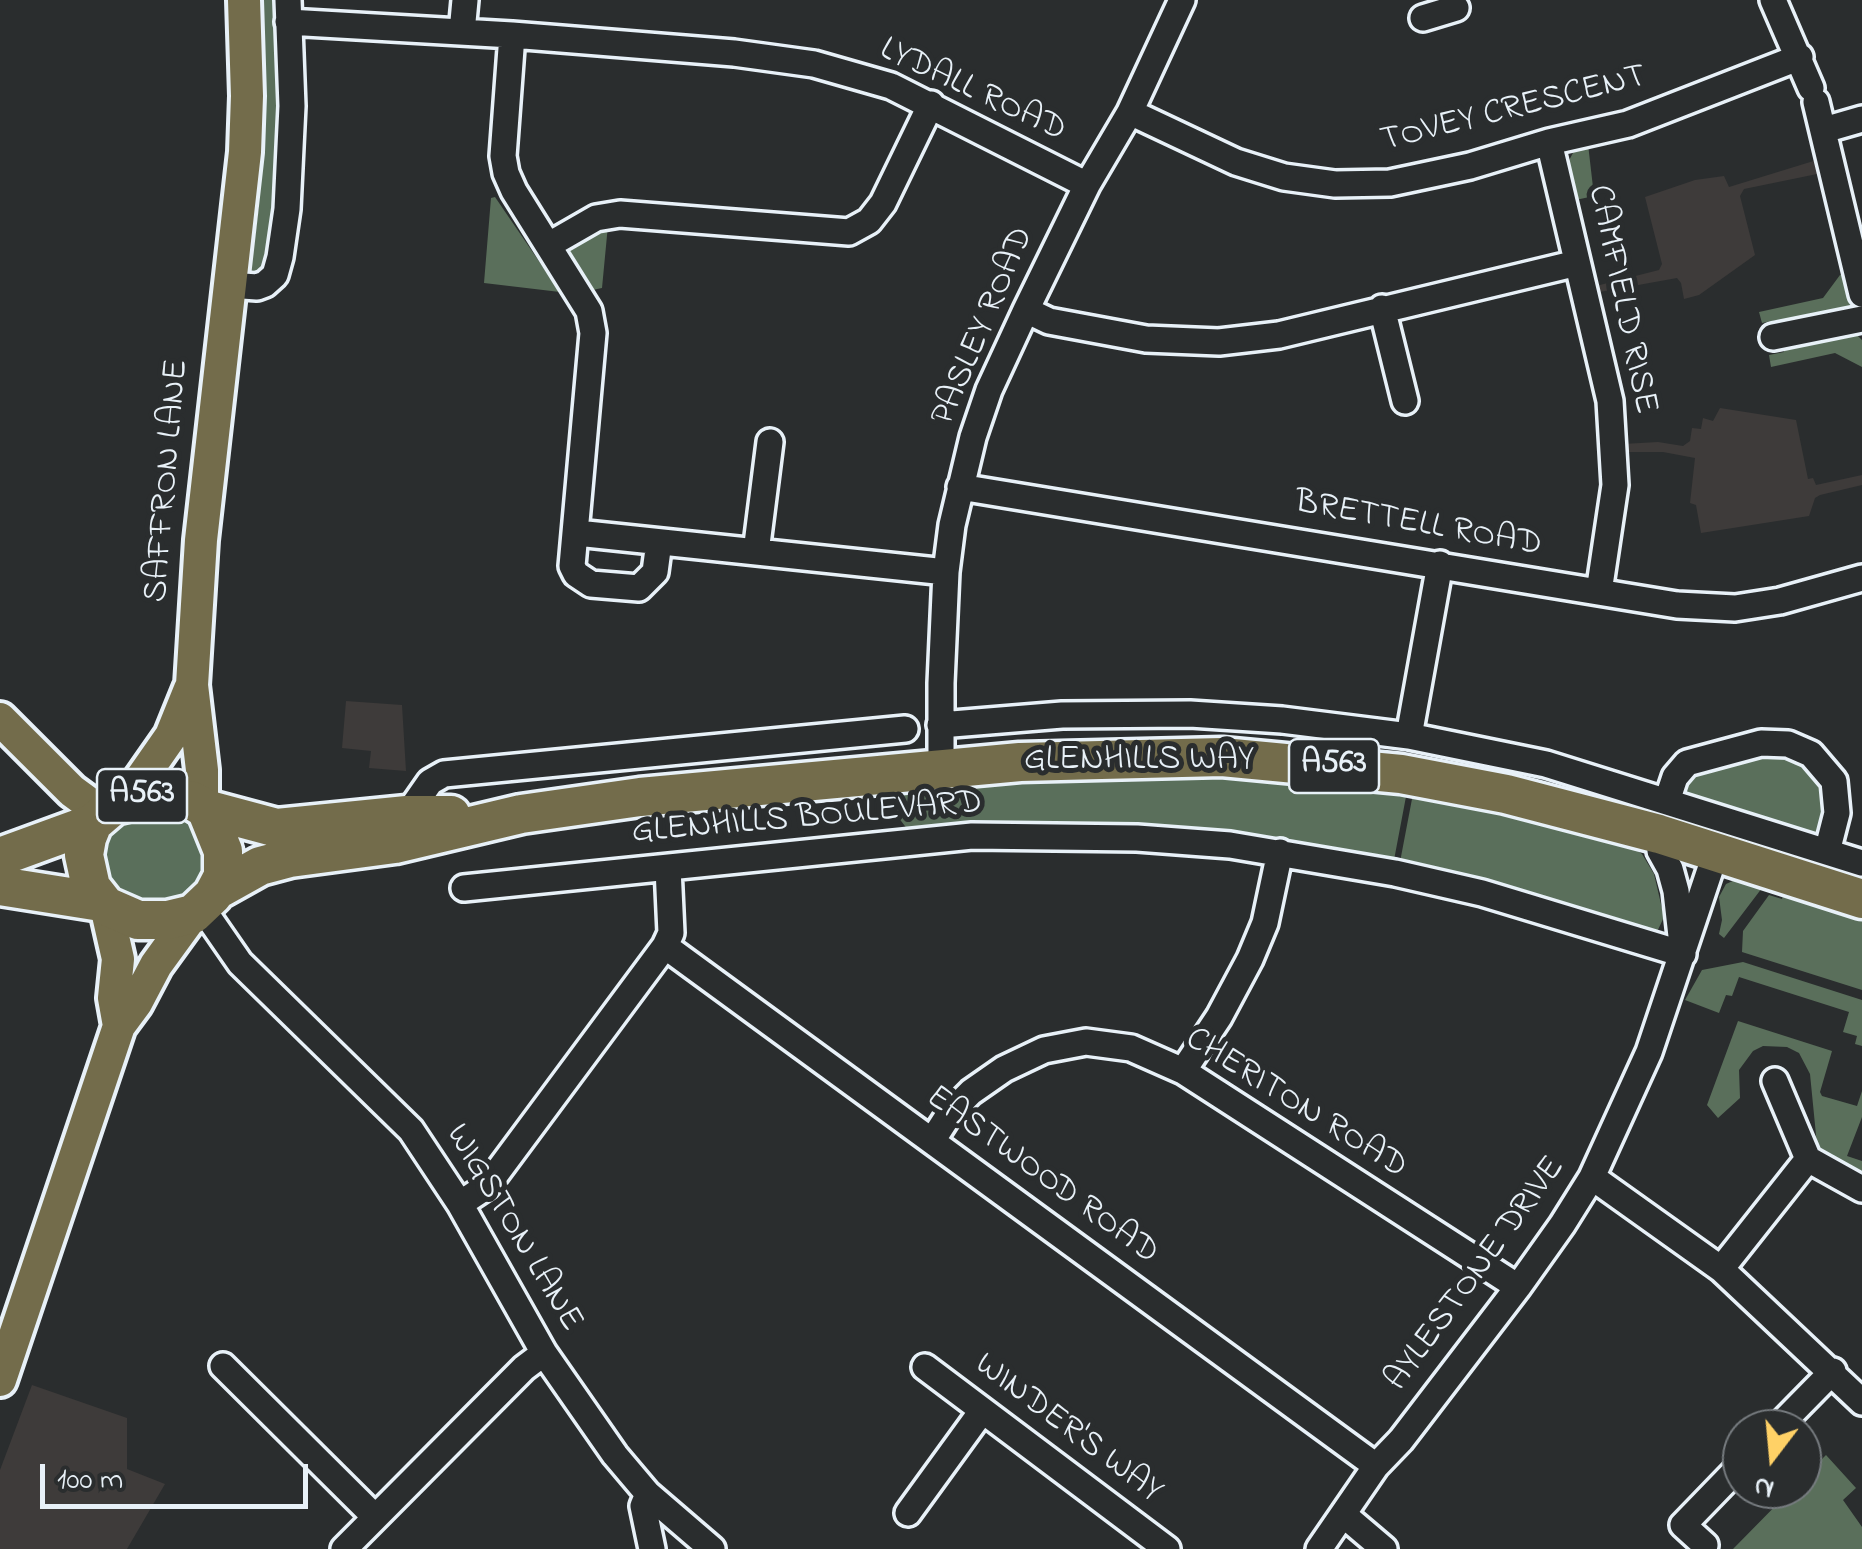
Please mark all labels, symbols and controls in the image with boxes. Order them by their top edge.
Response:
street label: LYDALL ROAD [872,31,1072,153]
street label: TOVEY CRESCENT [1377,58,1651,164]
street label: CAMFIELD RISE [1575,182,1665,418]
street label: PASLEY ROAD [924,222,1046,432]
street label: SAFFRON LANE [137,358,201,604]
street label: BRETTELL ROAD [1291,484,1545,568]
road number: A563 [1289,739,1379,793]
street label: GLENHILLS WAY [1024,741,1254,783]
road number: A563 [97,769,187,823]
street label: GLENHILLS BOULEVARD [630,784,984,856]
street label: CHERITON ROAD [1176,1020,1414,1190]
street label: EASTWOOD ROAD [916,1078,1166,1276]
street label: WIGSTON LANE [434,1118,590,1340]
street label: AYLESTONE DRIVE [1378,1150,1576,1400]
street label: WINDER'S WAY [965,1346,1169,1514]
north arrow [1722,1409,1822,1509]
scale bar [45,1444,312,1506]
text: 100 m [57,1459,123,1503]
text: N [1749,1464,1779,1509]

